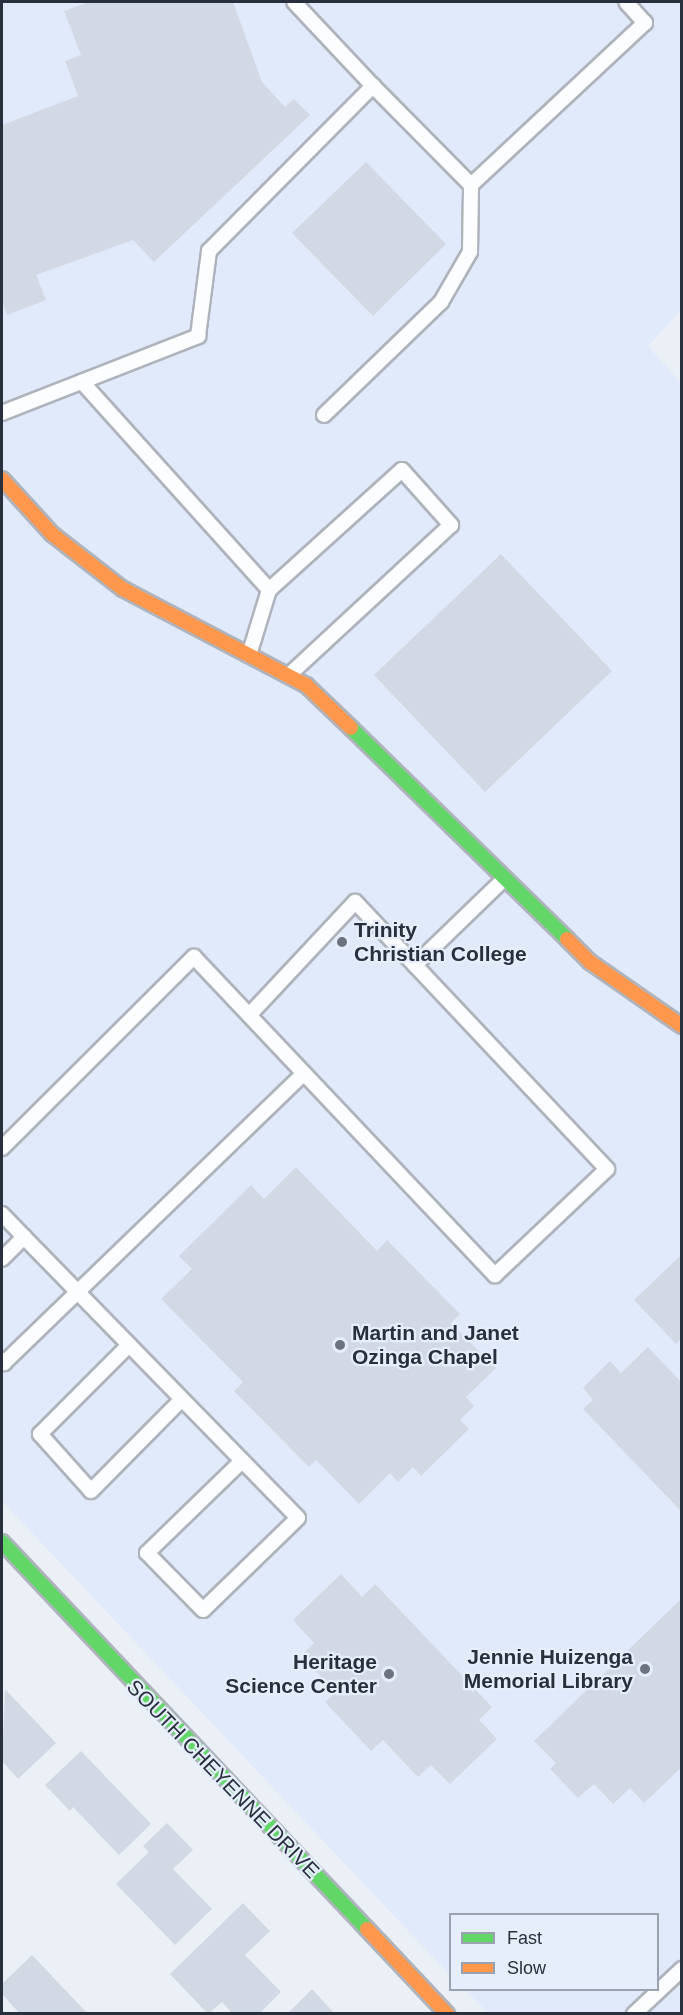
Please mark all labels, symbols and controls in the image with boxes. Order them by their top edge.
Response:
place label: Trinity Christian College [354,917,527,967]
marker: Trinity Christian College [335,935,349,949]
place label: Martin and Janet Ozinga Chapel [352,1320,519,1370]
marker: Martin and Janet Ozinga Chapel [333,1338,347,1352]
place label: Jennie Huizenga Memorial Library [464,1644,633,1694]
place label: Heritage Science Center [225,1649,377,1699]
marker: Jennie Huizenga Memorial Library [638,1662,652,1676]
marker: Heritage Science Center [382,1667,396,1681]
street label: SOUTH CHEYENNE DRIVE [122,1675,324,1883]
legend [449,1913,659,1991]
text: Fast [507,1928,542,1948]
text: Slow [507,1958,546,1978]

